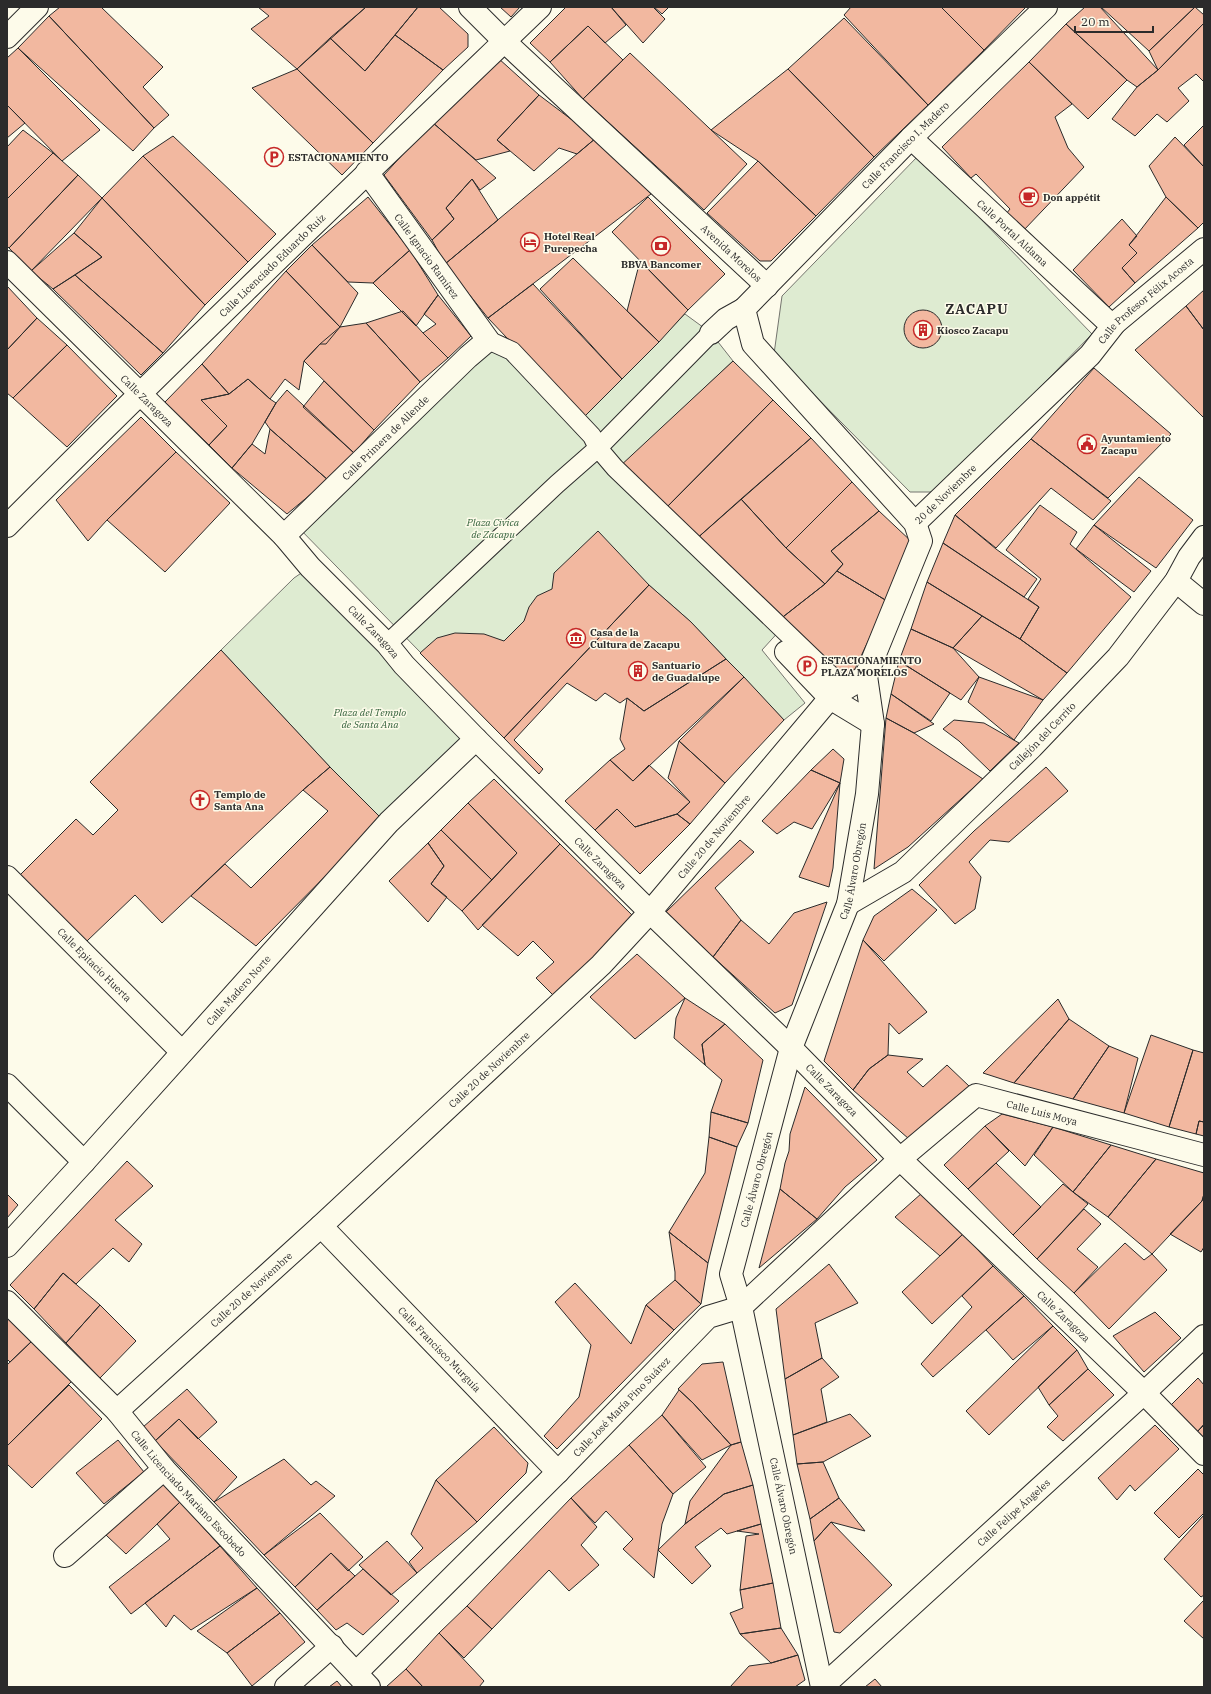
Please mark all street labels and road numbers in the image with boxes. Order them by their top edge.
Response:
street label: Calle Francisco I. Madero [859,99,952,192]
street label: Calle Portal Aldama [974,197,1051,270]
street label: Calle Licenciado Eduardo Ruíz [217,211,328,320]
street label: Calle Ignacio Ramírez [391,211,462,301]
street label: Avenida Morelos [698,222,764,285]
street label: Calle Profesor Félix Acosta [1095,254,1197,347]
street label: Calle Zaragoza [118,372,176,430]
street label: Calle Primera de Allende [339,393,432,483]
street label: 20 de Noviembre [912,462,979,527]
street label: Calle Zaragoza [345,603,402,662]
street label: Callejón del Cerrito [1006,699,1079,773]
street label: Calle 20 de Noviembre [675,792,753,881]
street label: Calle Álvaro Obregón [836,821,869,922]
street label: Calle Zaragoza [571,834,630,893]
street label: Calle Epitacio Huerta [55,925,135,1005]
street label: Calle Madero Norte [204,952,274,1028]
street label: Calle 20 de Noviembre [446,1029,533,1111]
street label: Calle Zaragoza [803,1061,861,1120]
street label: Calle Luis Moya [1005,1097,1079,1129]
street label: Calle Álvaro Obregón [738,1129,776,1229]
street label: Calle 20 de Noviembre [208,1249,295,1330]
street label: Calle Zaragoza [1034,1288,1093,1345]
street label: Calle Francisco Murguía [395,1304,484,1395]
street label: Calle José María Pino Suárez [570,1354,673,1460]
street label: Calle Licenciado Mariano Escobedo [128,1427,249,1560]
street label: Calle Álvaro Obregón [767,1456,800,1556]
street label: Calle Felipe Ángeles [974,1476,1053,1549]

